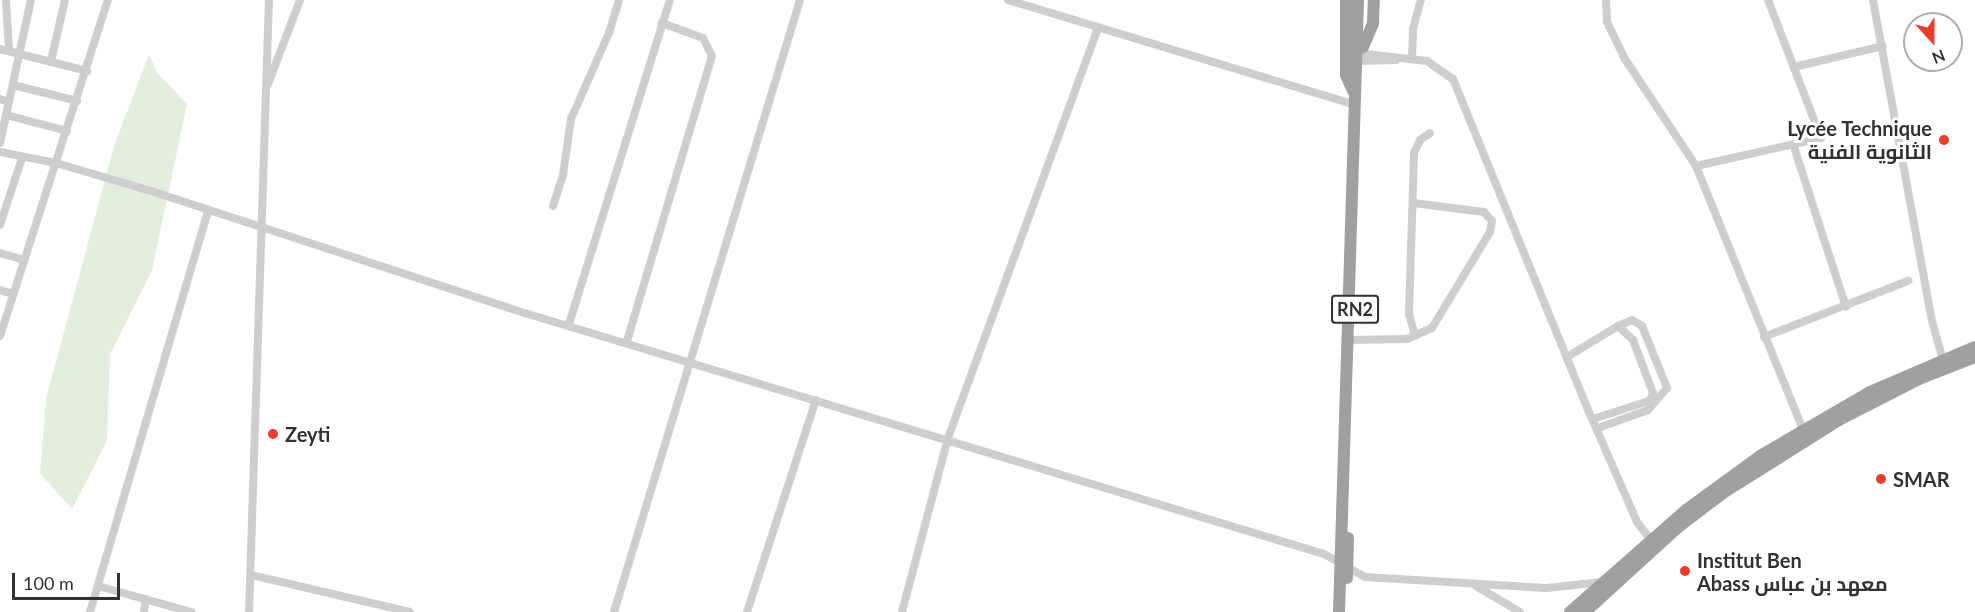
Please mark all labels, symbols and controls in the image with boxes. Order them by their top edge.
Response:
north arrow [1903,12,1963,72]
text: N [1930,46,1948,68]
place label: Lycée Technique الثانوية الفنية [1787,116,1932,163]
marker: Lycée Technique الثانوية الفنية [1937,133,1951,147]
road number: RN2 [1331,294,1379,324]
place label: Zeyti [285,422,330,446]
marker: Zeyti [266,427,280,441]
place label: SMAR [1893,467,1950,491]
marker: SMAR [1874,472,1888,486]
place label: Institut Ben Abass معهد بن عباس [1697,548,1888,595]
scale bar [15,561,123,599]
marker: Institut Ben Abass معهد بن عباس [1678,564,1692,578]
text: 100 m [23,572,74,594]

